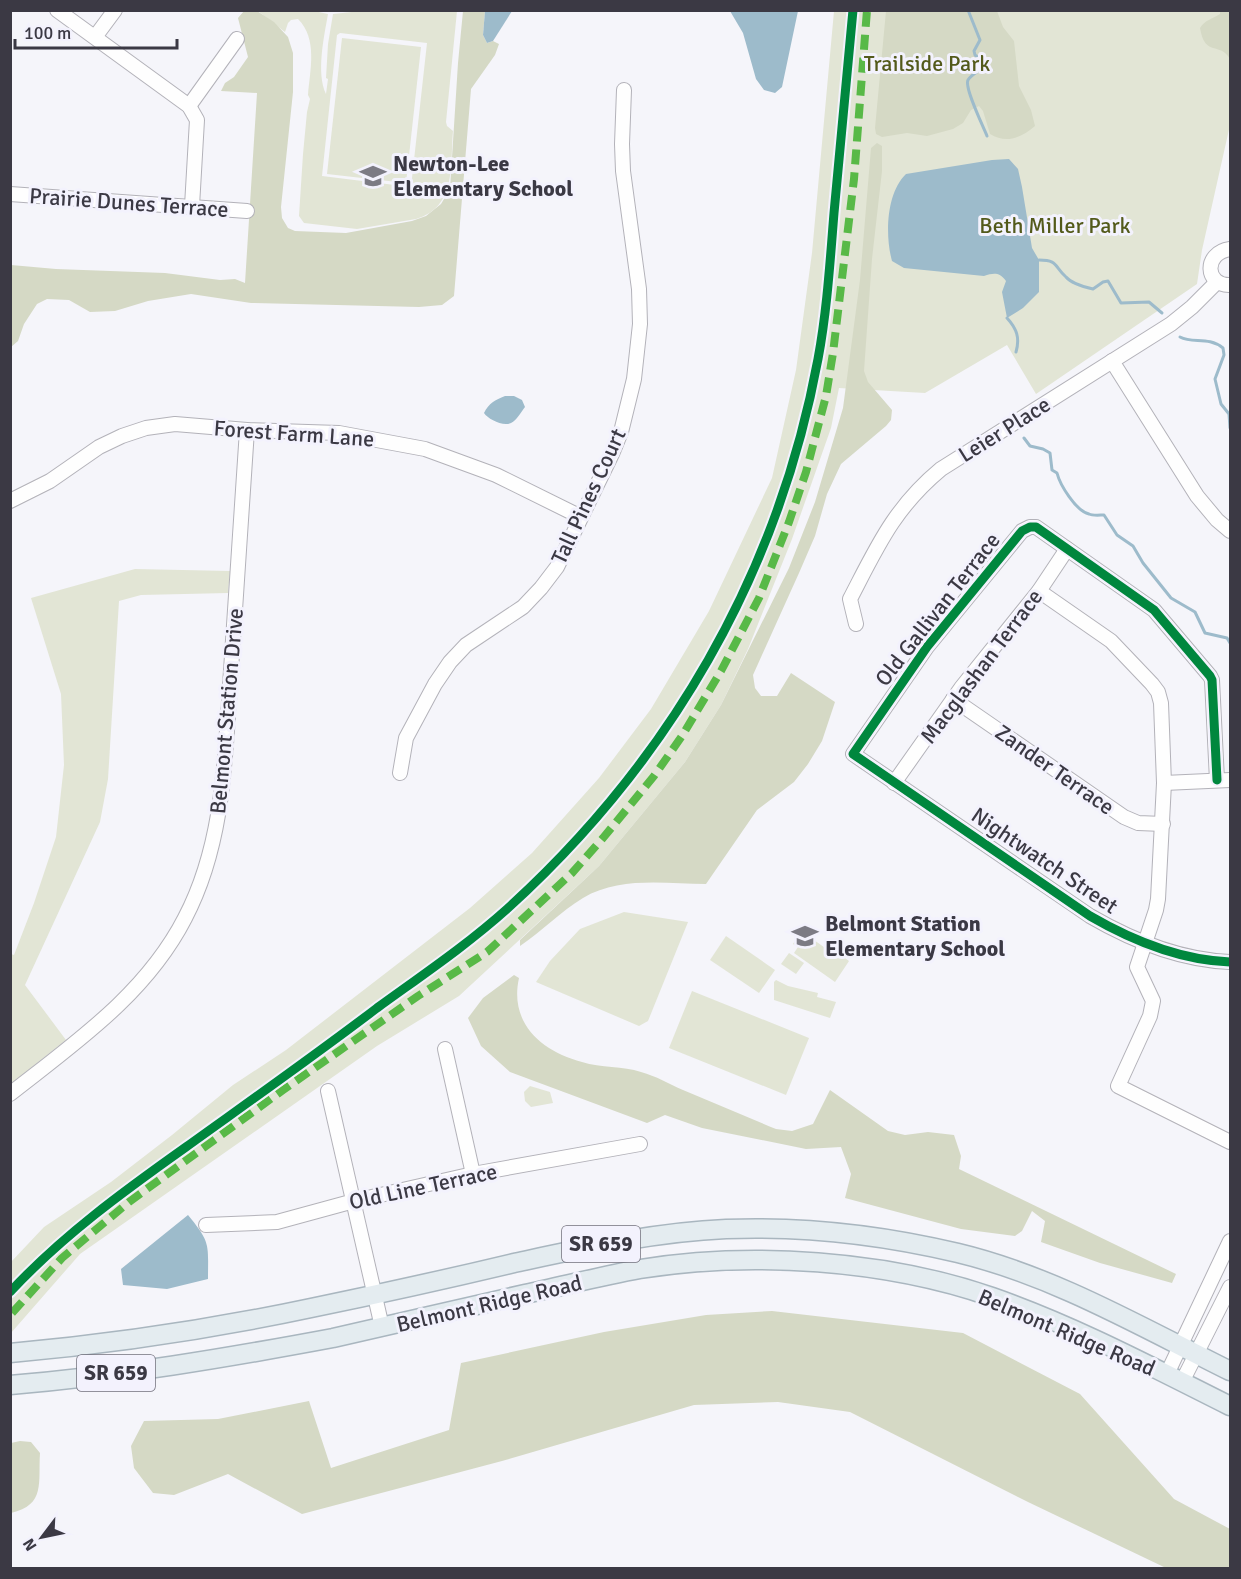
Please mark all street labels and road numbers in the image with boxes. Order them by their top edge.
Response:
street label: Prairie Dunes Terrace [28,182,229,223]
street label: Leier Place [953,391,1055,468]
street label: Forest Farm Lane [213,414,375,453]
street label: Tall Pines Court [545,424,632,568]
street label: Old Gallivan Terrace [869,527,1006,691]
street label: Macglashan Terrace [915,584,1048,749]
street label: Belmont Station Drive [204,607,249,815]
street label: Zander Terrace [990,718,1119,820]
street label: Nightwatch Street [966,801,1123,920]
street label: Old Line Terrace [347,1158,500,1215]
road number: SR 659 [562,1226,640,1262]
street label: Belmont Ridge Road [394,1269,585,1338]
street label: Belmont Ridge Road [974,1283,1159,1382]
road number: SR 659 [77,1355,155,1391]

